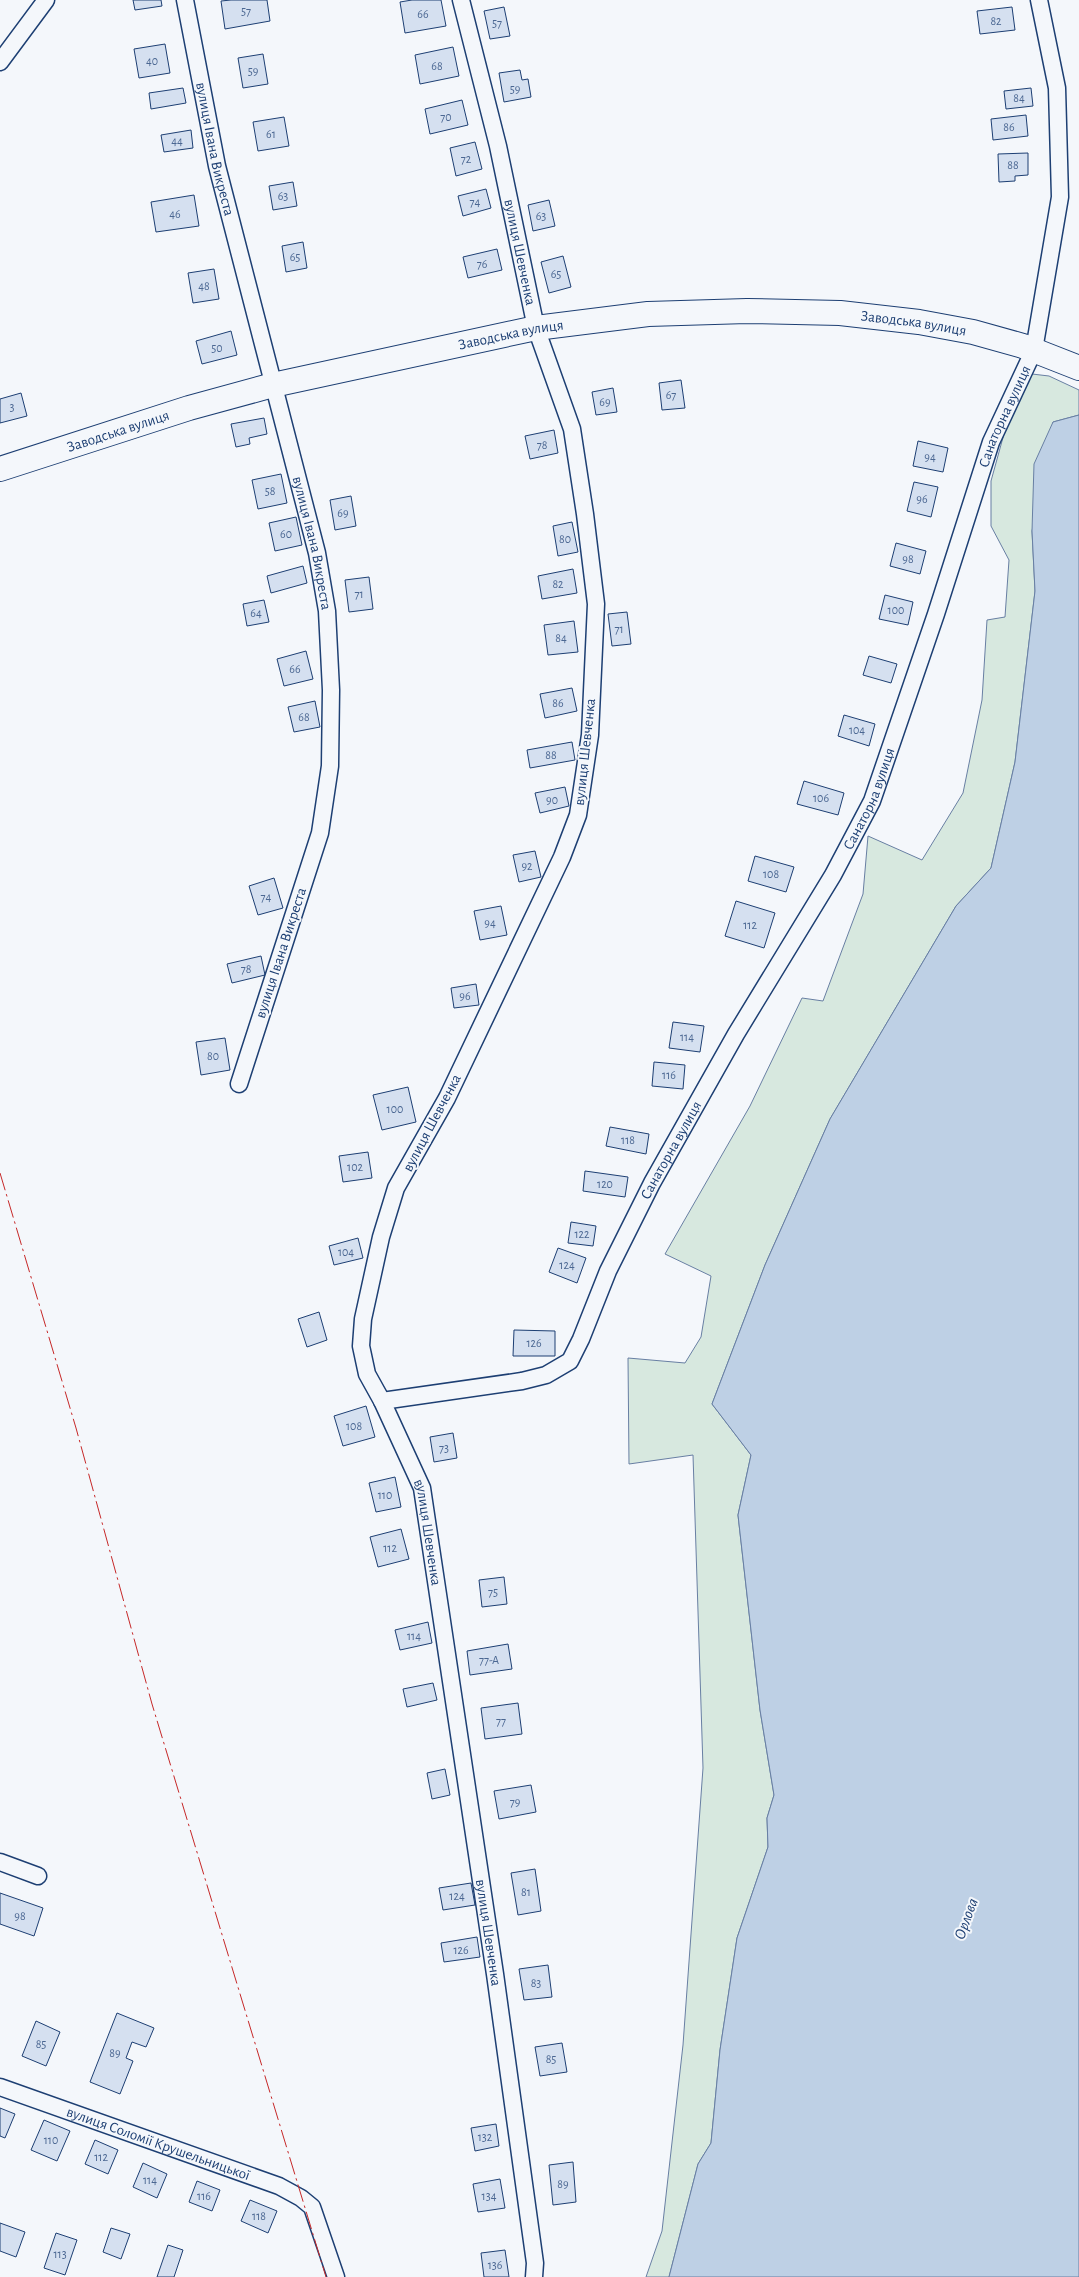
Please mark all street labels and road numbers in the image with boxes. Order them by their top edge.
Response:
street label: вулиця Івана Викреста [193,81,237,218]
street label: вулиця Шевченка [502,198,539,307]
street label: Заводська вулиця [860,308,968,338]
street label: Заводська вулиця [457,317,564,352]
street label: Санаторна вулиця [976,363,1033,469]
street label: Заводська вулиця [65,407,171,454]
street label: вулиця Івана Викреста [290,475,334,611]
street label: вулиця Шевченка [572,697,598,806]
street label: Санаторна вулиця [840,746,897,852]
street label: вулиця Івана Викреста [253,886,309,1020]
street label: вулиця Шевченка [400,1072,464,1174]
street label: Санаторна вулиця [638,1098,704,1202]
street label: вулиця Шевченка [411,1476,444,1587]
street label: вулиця Шевченка [473,1878,504,1987]
street label: вулиця Соломії Крушельницької [65,2104,252,2183]

